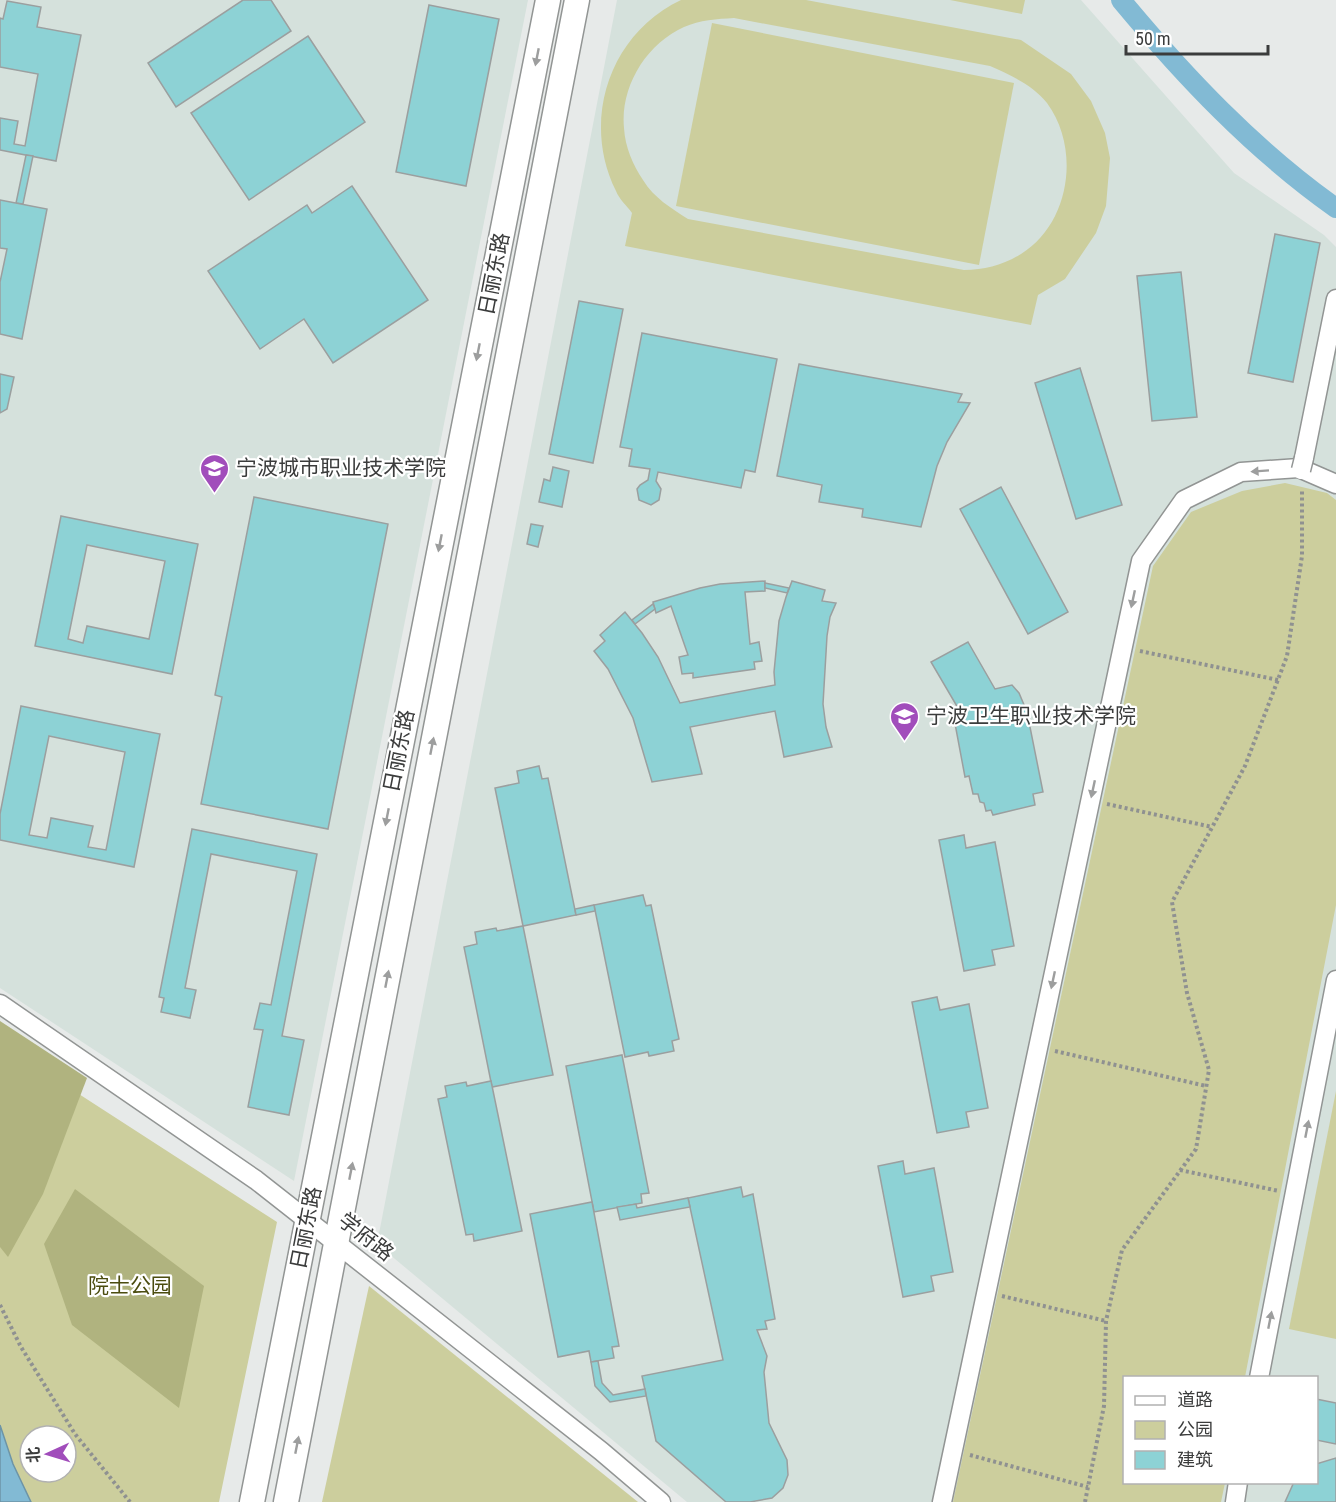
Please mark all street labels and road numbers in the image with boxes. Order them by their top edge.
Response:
street label: 日丽东路 [474,230,514,318]
street label: 日丽东路 [379,707,419,795]
street label: 日丽东路 [286,1184,326,1272]
street label: 学府路 [334,1208,398,1266]

